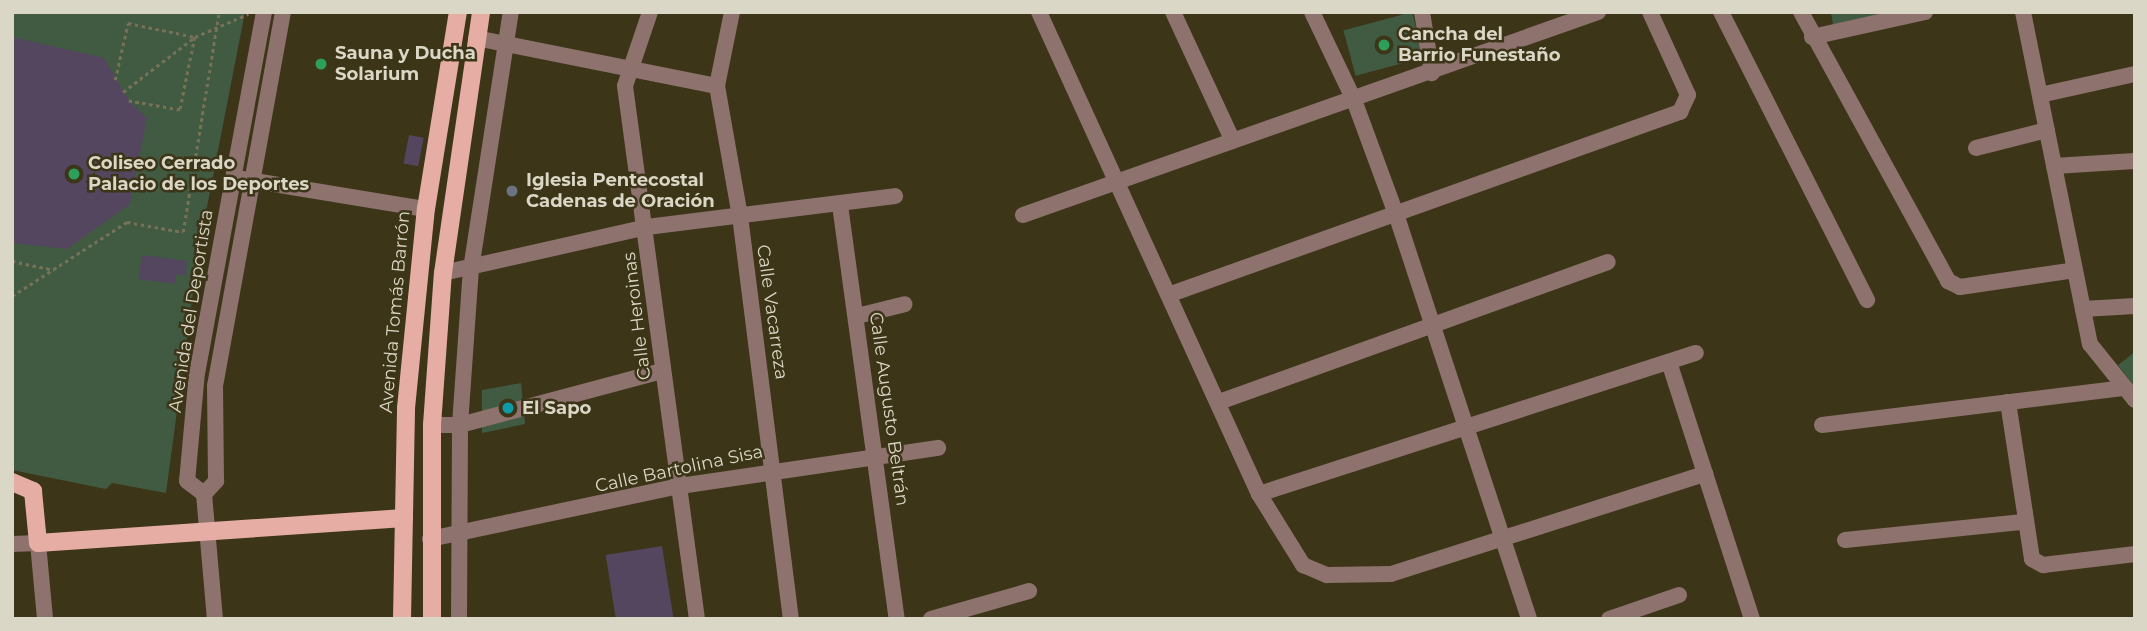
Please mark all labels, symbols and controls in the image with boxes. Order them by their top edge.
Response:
place label: Cancha del Barrio Funestaño [1398,24,1561,66]
marker: Cancha del Barrio Funestaño [1376,37,1392,53]
place label: Sauna y Ducha Solarium [335,43,476,86]
marker: Sauna y Ducha Solarium [313,56,329,72]
place label: Coliseo Cerrado Palacio de los Deportes [88,153,309,196]
marker: Coliseo Cerrado Palacio de los Deportes [66,166,82,182]
place label: Iglesia Pentecostal Cadenas de Oración [526,170,715,212]
marker: Iglesia Pentecostal Cadenas de Oración [504,183,520,199]
street label: Avenida del Deportista [164,208,218,414]
street label: Avenida Tomás Barrón [375,210,415,414]
street label: Calle Vacarreza [752,243,792,381]
street label: Calle Heroinas [618,251,656,381]
street label: Calle Augusto Beltrán [865,311,913,507]
place label: El Sapo [522,397,591,419]
marker: El Sapo [500,400,516,416]
street label: Calle Bartolina Sisa [593,441,765,497]

